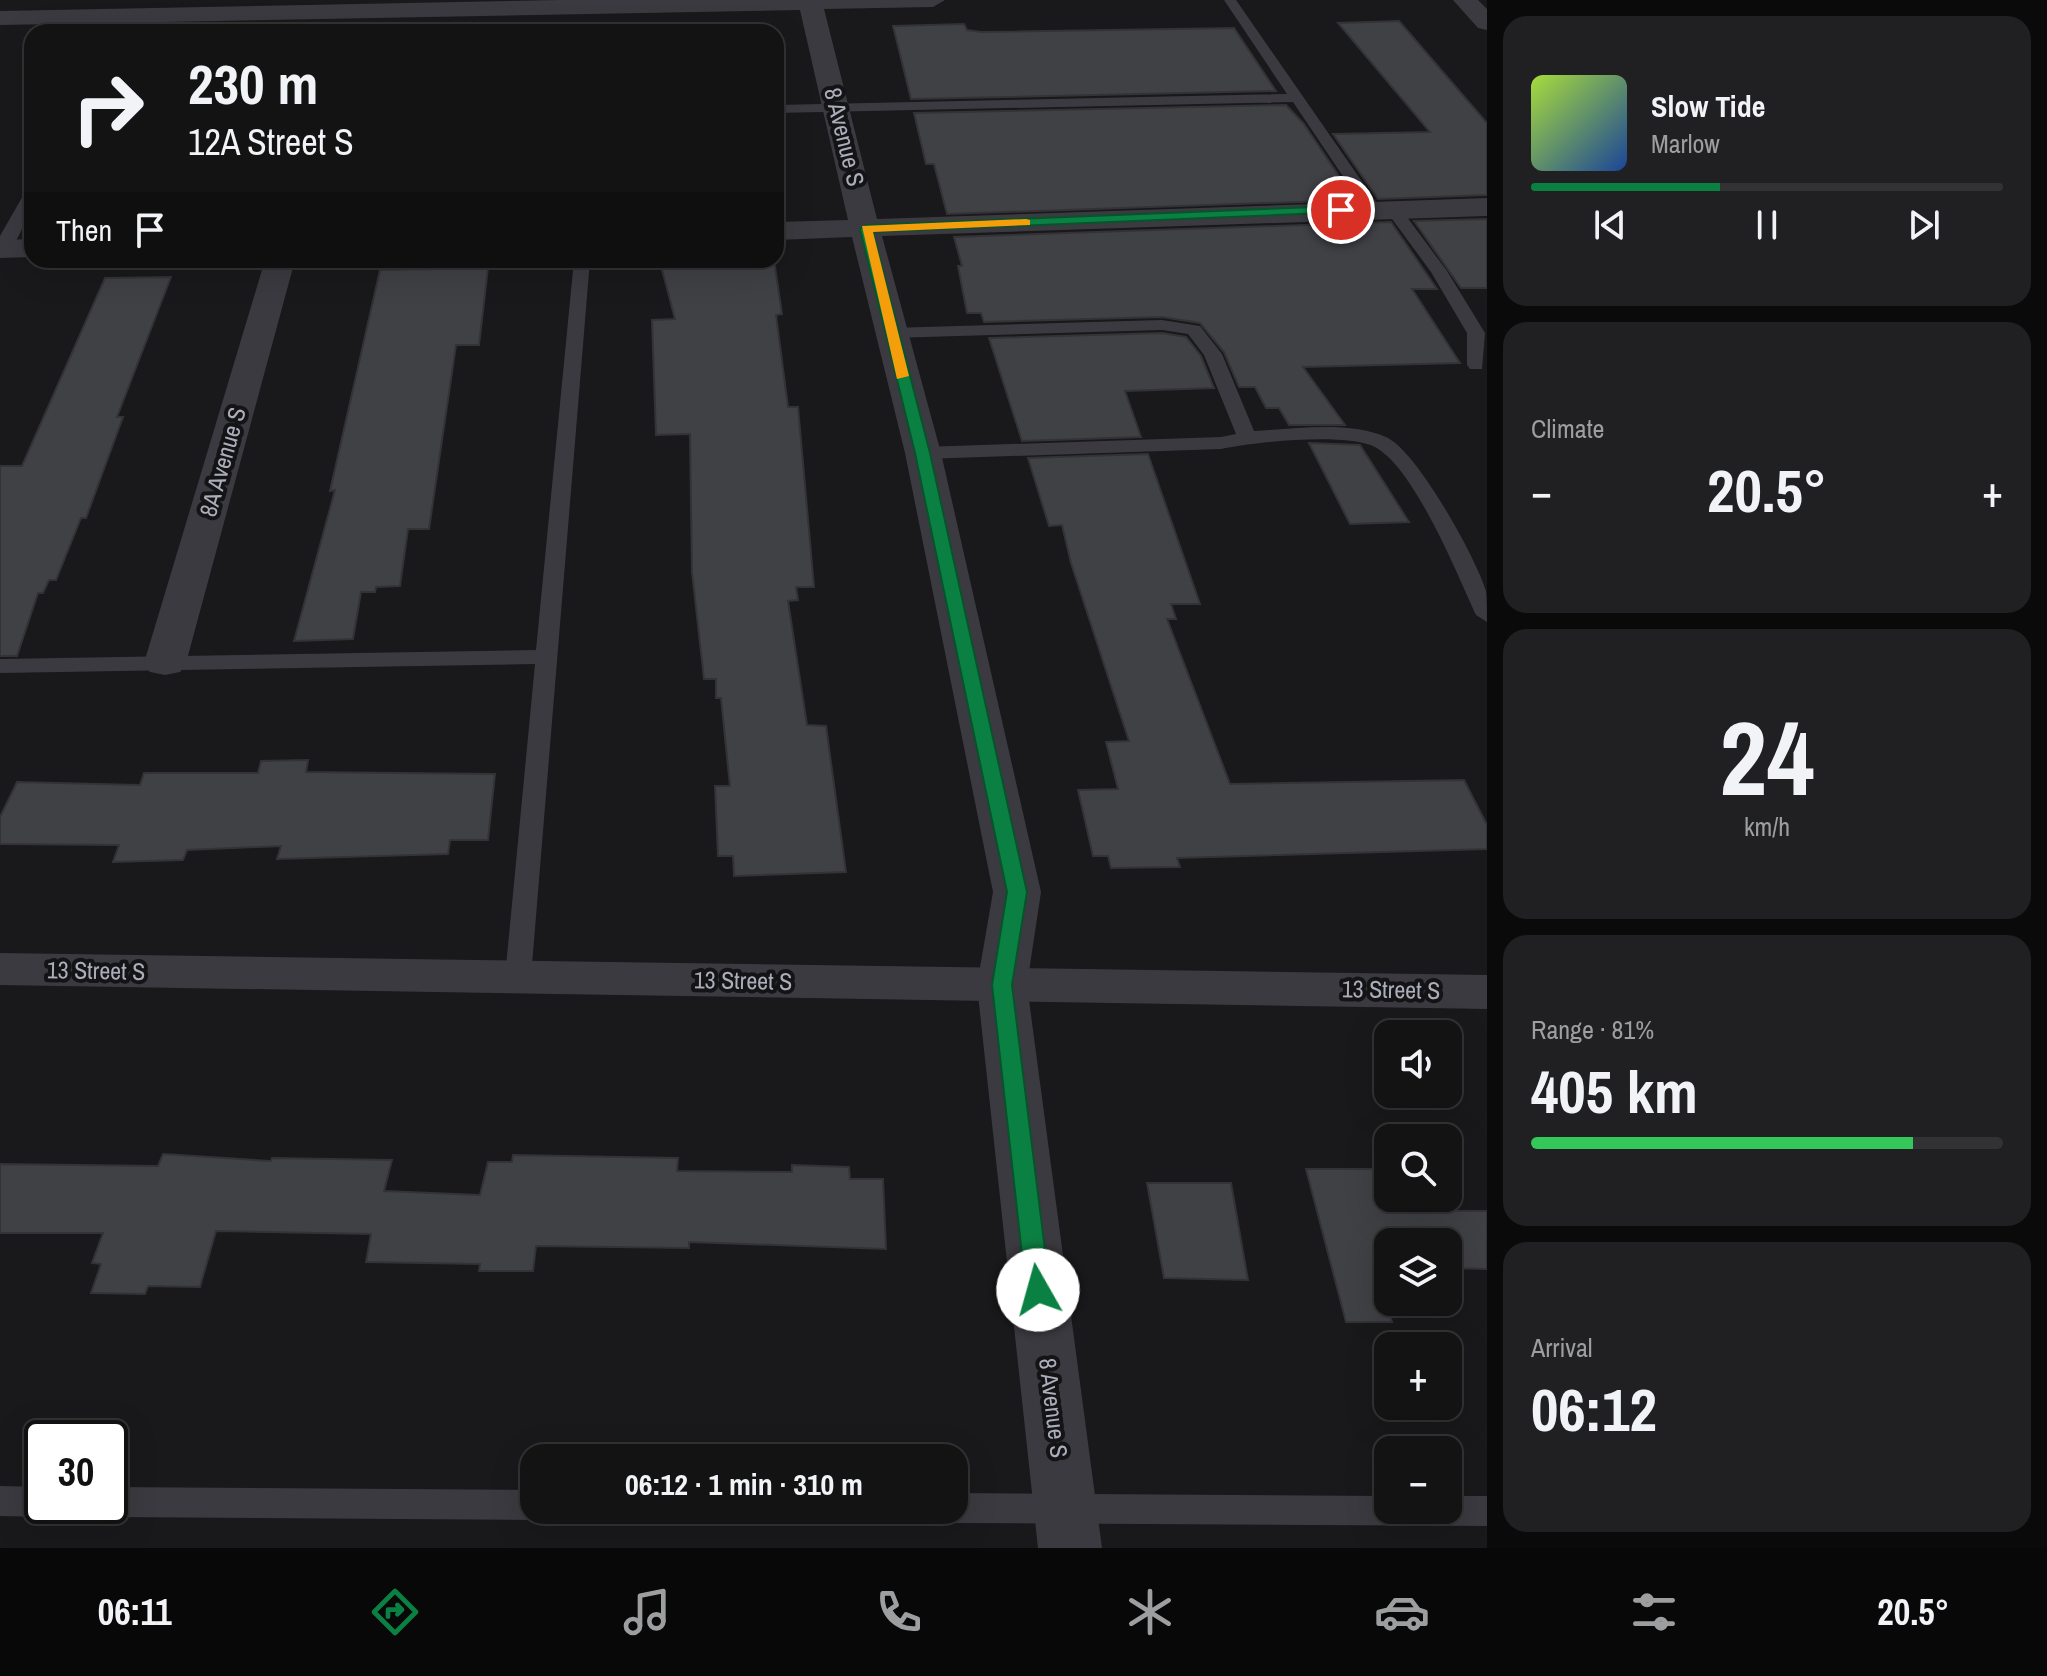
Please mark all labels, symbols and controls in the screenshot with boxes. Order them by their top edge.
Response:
text: 230 m [188,46,318,121]
icon: right [56,56,160,160]
street label: 8 Avenue S [817,84,873,189]
text: Slow Tide [1651,86,1765,126]
text: 12A Street S [188,118,354,166]
text: Marlow [1651,126,1720,161]
pin [1307,176,1375,244]
icon: arrive [1319,188,1363,232]
icon: previous [1588,203,1632,247]
icon: pause [1745,203,1789,247]
icon: next [1902,203,1946,247]
icon: arrive [128,208,172,252]
text: Then [56,210,112,250]
street label: 8A Avenue S [191,403,253,520]
text: Climate [1531,411,1604,446]
text: 20.5° [1707,450,1827,531]
text: − [1531,461,1552,521]
text: + [1982,461,2003,521]
text: 24 [1720,687,1814,827]
text: km/h [1744,809,1790,844]
street label: 13 Street S [47,953,146,987]
street label: 13 Street S [694,963,793,997]
street label: 13 Street S [1342,972,1441,1006]
text: Range · 81% [1531,1012,1654,1047]
map controls [1374,1020,1462,1524]
button: sound [1374,1020,1462,1108]
text: 405 km [1531,1051,1698,1132]
button: search [1374,1124,1462,1212]
button: layers [1374,1228,1462,1316]
position arrow [996,1248,1080,1332]
text: Arrival [1531,1330,1593,1365]
button: + [1374,1332,1462,1420]
street label: 8 Avenue S [1032,1356,1076,1460]
text: 06:12 [1531,1369,1657,1450]
speed limit sign: 30 [24,1420,128,1524]
button: − [1374,1436,1462,1524]
text: 06:12 · 1 min · 310 m [625,1464,863,1504]
icon: directions [367,1584,423,1640]
icon: music [619,1584,675,1640]
icon: phone [871,1584,927,1640]
icon: climate [1122,1584,1178,1640]
icon: car [1374,1584,1430,1640]
icon: filters [1626,1584,1682,1640]
text: 06:11 [98,1588,172,1636]
text: 20.5° [1877,1588,1949,1636]

